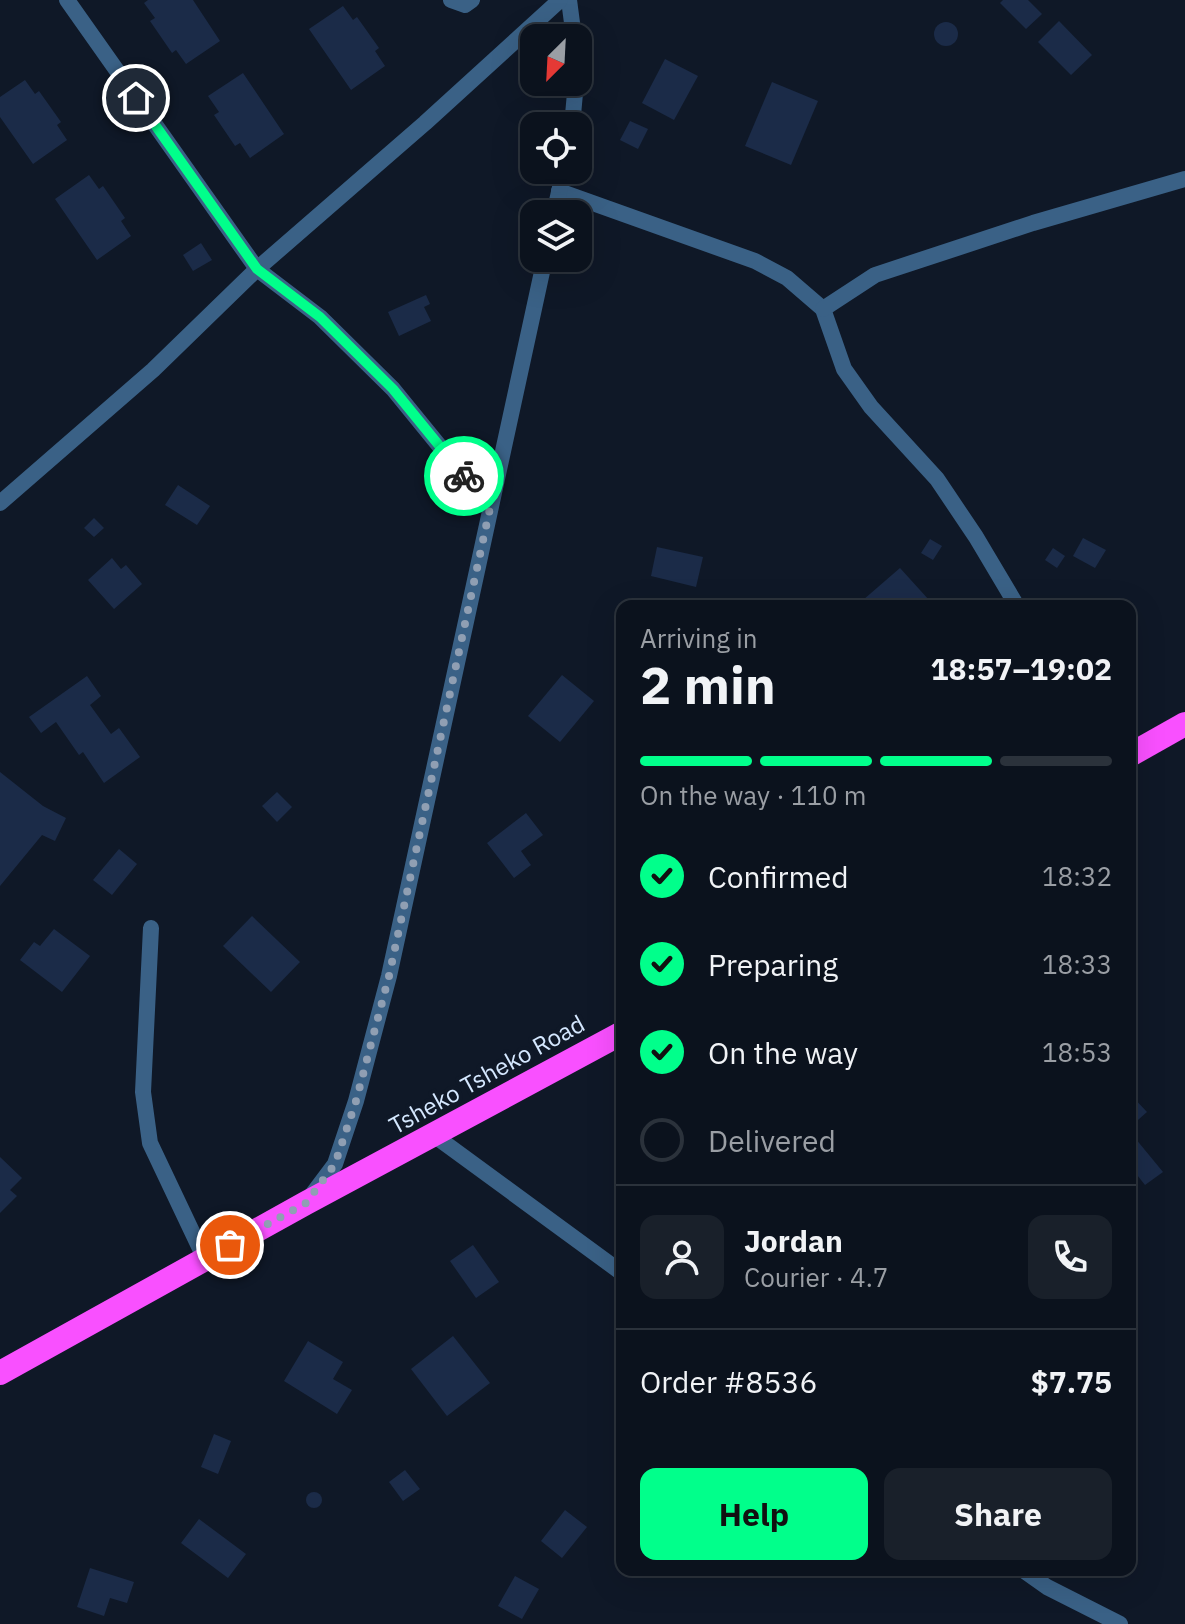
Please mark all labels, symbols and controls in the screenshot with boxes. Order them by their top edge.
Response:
north arrow [520,24,592,96]
map controls [520,24,592,272]
pin [102,64,170,132]
icon: home [114,76,158,120]
button: locate [520,112,592,184]
button: layers [520,200,592,272]
courier [424,436,504,516]
icon: bike [442,454,486,498]
text: Arriving in [640,621,757,655]
text: 18:57–19:02 [931,649,1112,688]
text: 2 min [640,651,776,718]
text: On the way · 110 m [640,778,866,812]
icon: check [640,854,684,898]
text: Confirmed [708,857,849,896]
text: 18:32 [1042,859,1112,893]
icon: check [640,942,684,986]
text: Preparing [708,945,838,984]
text: 18:33 [1042,947,1112,981]
street label: Tsheko Tsheko Road [383,1007,590,1141]
icon: check [640,1030,684,1074]
text: On the way [708,1033,858,1072]
text: 18:53 [1042,1035,1112,1069]
text: Delivered [708,1121,836,1160]
pin [196,1211,264,1279]
button: person [640,1215,724,1299]
button: phone [1028,1215,1112,1299]
text: Jordan [744,1221,843,1260]
icon: bag [208,1223,252,1267]
text: Courier · 4.7 [744,1260,888,1294]
text: Order #8536 [640,1362,817,1401]
text: $7.75 [1031,1362,1112,1401]
button: Help [640,1468,868,1560]
button: Share [884,1468,1112,1560]

